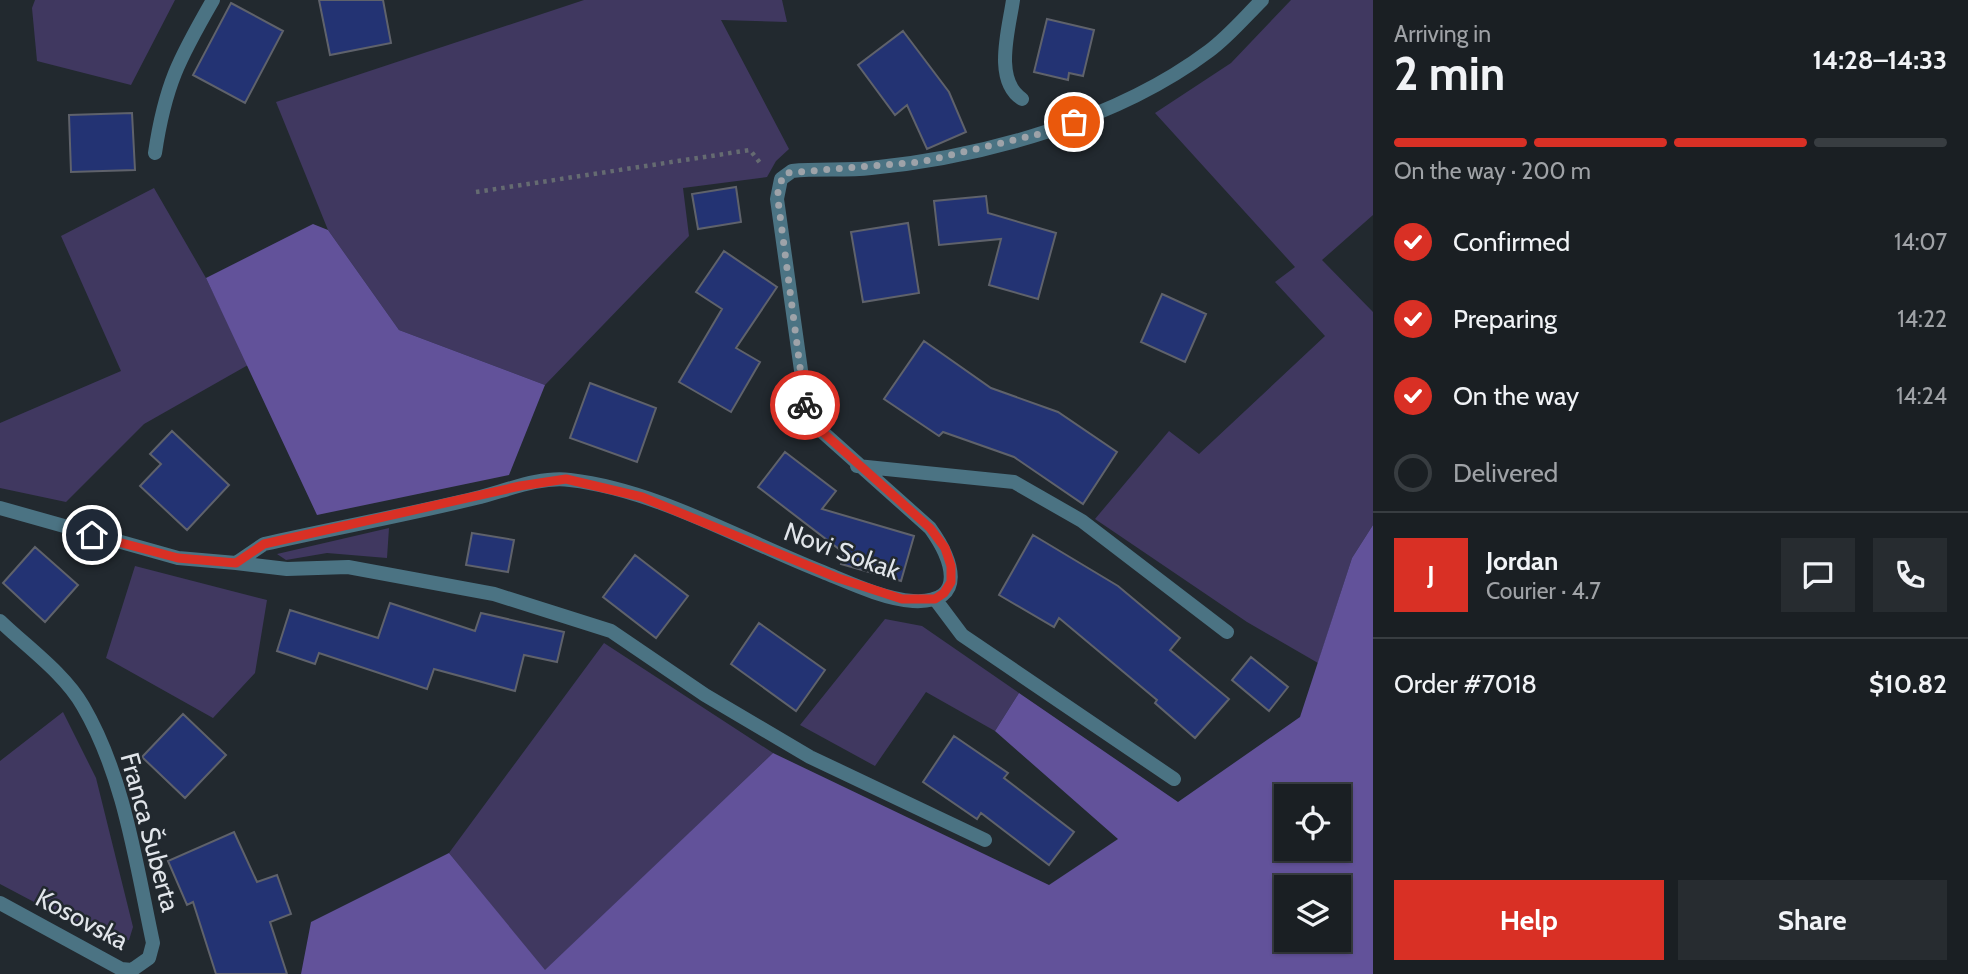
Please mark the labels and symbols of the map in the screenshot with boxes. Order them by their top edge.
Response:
pin [1044,92,1104,152]
courier [770,370,840,440]
pin [62,505,122,565]
street label: Novi Sokak [780,515,905,587]
street label: Franca Šuberta [113,749,187,916]
street label: Kosovska [30,881,134,957]

